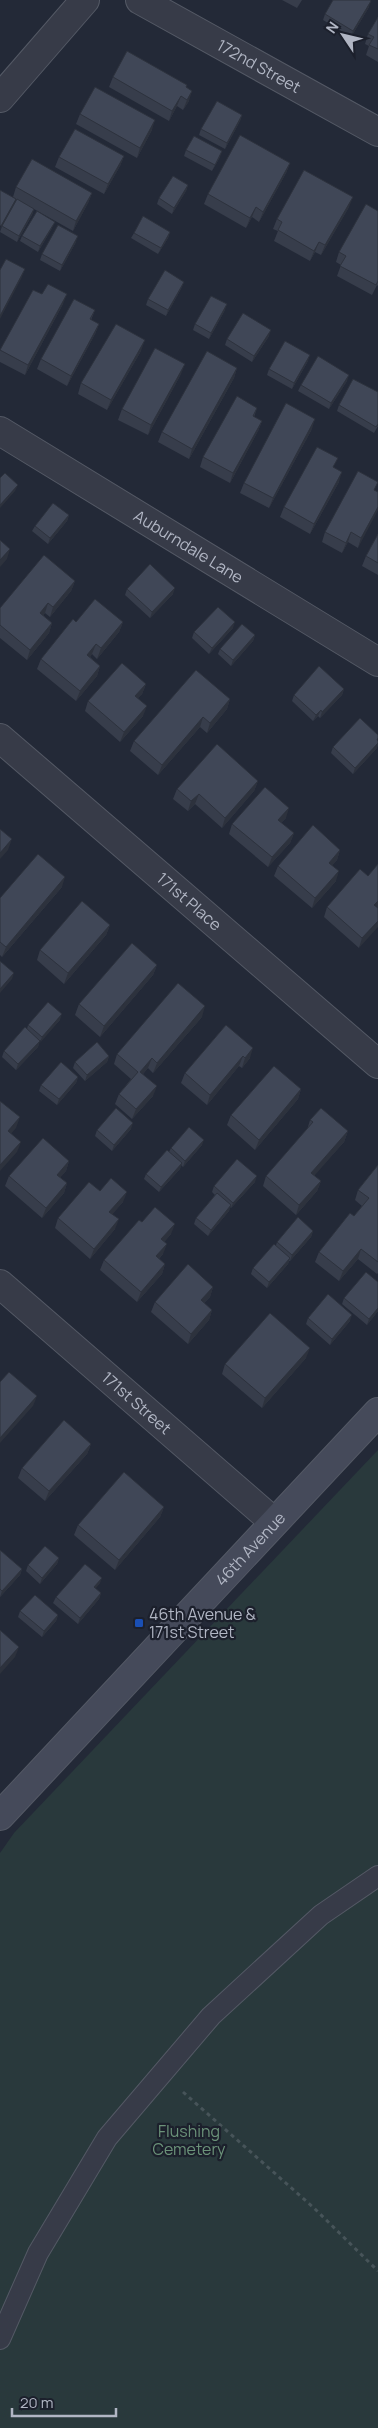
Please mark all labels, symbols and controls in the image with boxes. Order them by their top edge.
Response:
north arrow [318,10,368,60]
text: N [321,18,343,37]
street label: 172nd Street [213,34,305,98]
street label: Auburndale Lane [130,504,247,588]
street label: 171st Place [152,867,226,935]
street label: 171st Street [97,1366,176,1439]
street label: 46th Avenue [210,1507,290,1590]
place label: 46th Avenue & 171st Street [149,1603,256,1643]
marker: 46th Avenue & 171st Street [133,1617,145,1629]
park label: Flushing Cemetery [153,2120,226,2160]
scale bar [12,2386,116,2418]
text: 20 m [20,2392,53,2413]

